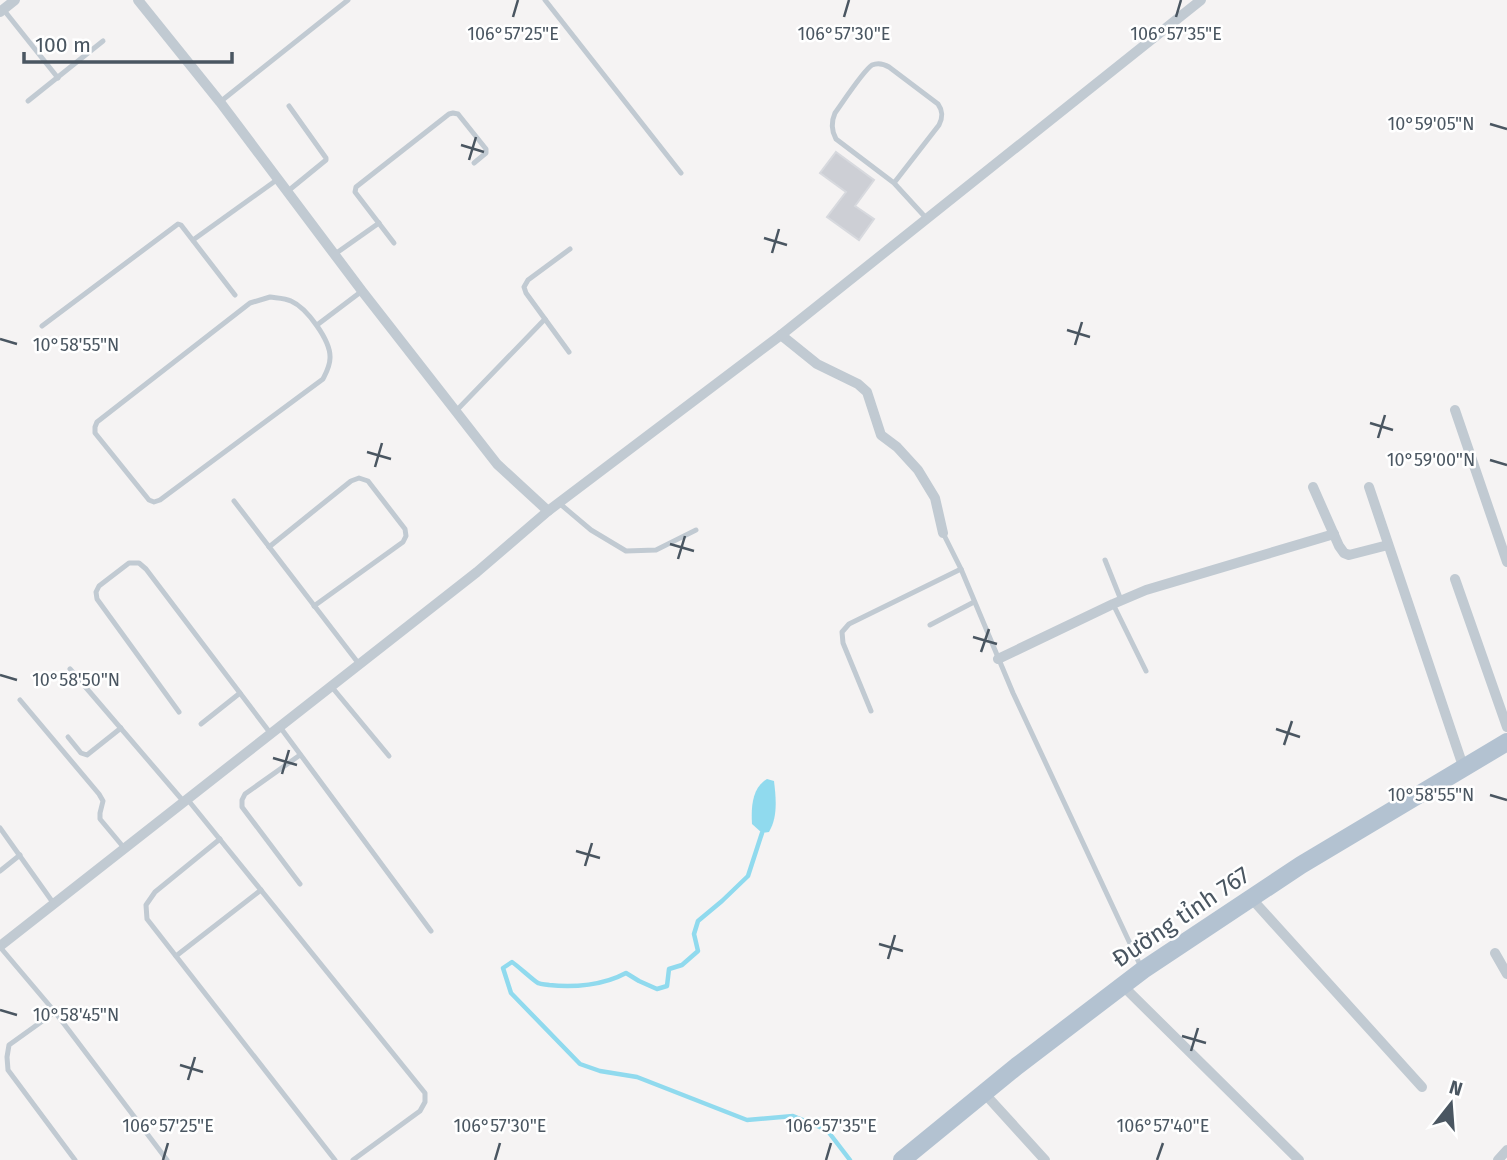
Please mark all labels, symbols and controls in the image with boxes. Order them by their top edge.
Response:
scale bar [24,21,233,65]
text: 106°57'25"E [467,23,559,45]
text: 106°57'30"E [797,23,891,45]
text: 106°57'35"E [1130,23,1222,45]
text: 100 m [35,32,91,58]
text: 10°59'05"N [1387,113,1475,135]
text: 10°58'55"N [33,334,119,356]
text: 10°59'00"N [1387,449,1475,471]
text: 10°58'50"N [32,669,120,691]
text: 10°58'55"N [1388,784,1474,806]
street label: Đường tỉnh 767 [1107,861,1255,973]
text: 10°58'45"N [33,1004,119,1026]
north arrow [1416,1069,1486,1139]
text: N [1446,1075,1465,1101]
text: 106°57'25"E [122,1115,214,1137]
text: 106°57'30"E [453,1115,547,1137]
text: 106°57'35"E [785,1115,877,1137]
text: 106°57'40"E [1117,1115,1209,1137]

